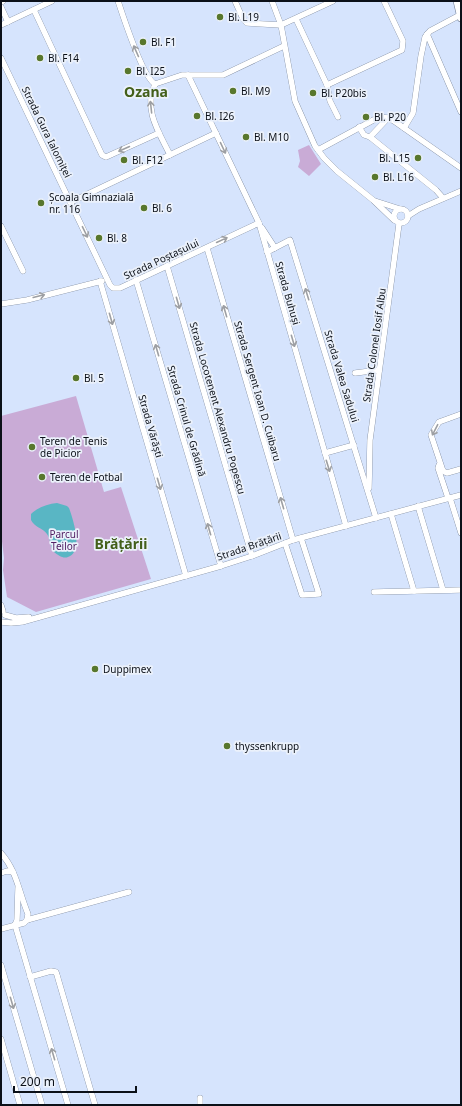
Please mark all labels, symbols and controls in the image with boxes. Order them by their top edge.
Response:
place label: Bl. L19 [228,10,259,24]
marker: Bl. L19 [215,12,225,22]
place label: Bl. F1 [151,35,176,49]
marker: Bl. F1 [138,37,148,47]
one-way arrow [132,45,139,57]
place label: Bl. F14 [48,51,79,65]
marker: Bl. F14 [35,53,45,63]
place label: Bl. I25 [136,64,165,78]
marker: Bl. I25 [123,66,133,76]
district label: Ozana [124,82,168,101]
street label: Strada Gura Ialomiței [19,84,75,180]
place label: Bl. M9 [241,84,270,98]
marker: Bl. M9 [228,86,238,96]
place label: Bl. P20bis [321,86,367,100]
marker: Bl. P20bis [308,88,318,98]
one-way arrow [147,101,155,114]
place label: Bl. I26 [205,109,234,123]
place label: Bl. P20 [374,110,406,124]
marker: Bl. I26 [192,111,202,121]
marker: Bl. P20 [361,112,371,122]
place label: Bl. M10 [254,130,289,144]
marker: Bl. M10 [241,132,251,142]
one-way arrow [220,142,227,154]
one-way arrow [118,146,130,153]
place label: Bl. L15 [379,151,410,165]
place label: Bl. F12 [132,153,163,167]
marker: Bl. L15 [413,153,423,163]
marker: Bl. F12 [119,155,129,165]
place label: Bl. L16 [383,170,414,184]
marker: Bl. L16 [370,172,380,182]
place label: Școala Gimnazială nr. 116 [49,190,134,216]
marker: Școala Gimnazială nr. 116 [36,198,46,208]
place label: Bl. 6 [152,201,172,215]
marker: Bl. 6 [139,203,149,213]
one-way arrow [82,226,89,238]
place label: Bl. 8 [107,231,127,245]
marker: Bl. 8 [94,233,104,243]
street label: Strada Poștașului [121,235,201,283]
one-way arrow [216,236,228,243]
street label: Strada Buhuși [272,260,304,326]
street label: Strada Colonel Iosif Albu [359,287,389,403]
one-way arrow [303,288,310,301]
one-way arrow [32,292,45,300]
one-way arrow [175,297,182,310]
one-way arrow [221,305,228,318]
one-way arrow [108,312,115,325]
street label: Strada Sergent Ioan D. Cuibaru [231,319,285,463]
street label: Strada Locotenent Alexandru Popescu [187,320,249,496]
street label: Strada Valea Sadului [321,328,363,424]
one-way arrow [290,335,297,348]
one-way arrow [153,344,160,357]
street label: Strada Crinul de Grădină [164,364,210,478]
place label: Bl. 5 [84,371,104,385]
marker: Bl. 5 [71,373,81,383]
street label: Strada Vărăști [135,393,167,459]
one-way arrow [431,424,438,436]
place label: Teren de Tenis de Picior [40,434,107,460]
marker: Teren de Tenis de Picior [27,442,37,452]
one-way arrow [325,460,332,473]
place label: Teren de Fotbal [50,470,122,484]
marker: Teren de Fotbal [37,472,47,482]
one-way arrow [156,477,163,490]
one-way arrow [278,497,285,510]
one-way arrow [205,522,212,535]
park label: Parcul Teilor [49,527,79,553]
street label: Strada Brățării [215,528,283,564]
district label: Brățării [95,534,147,553]
place label: Duppimex [103,662,152,676]
marker: Duppimex [90,664,100,674]
place label: thyssenkrupp [235,739,299,753]
marker: thyssenkrupp [222,741,232,751]
one-way arrow [9,996,16,1009]
one-way arrow [49,1048,56,1061]
scale bar [14,1068,136,1094]
text: 200 m [20,1073,55,1090]

